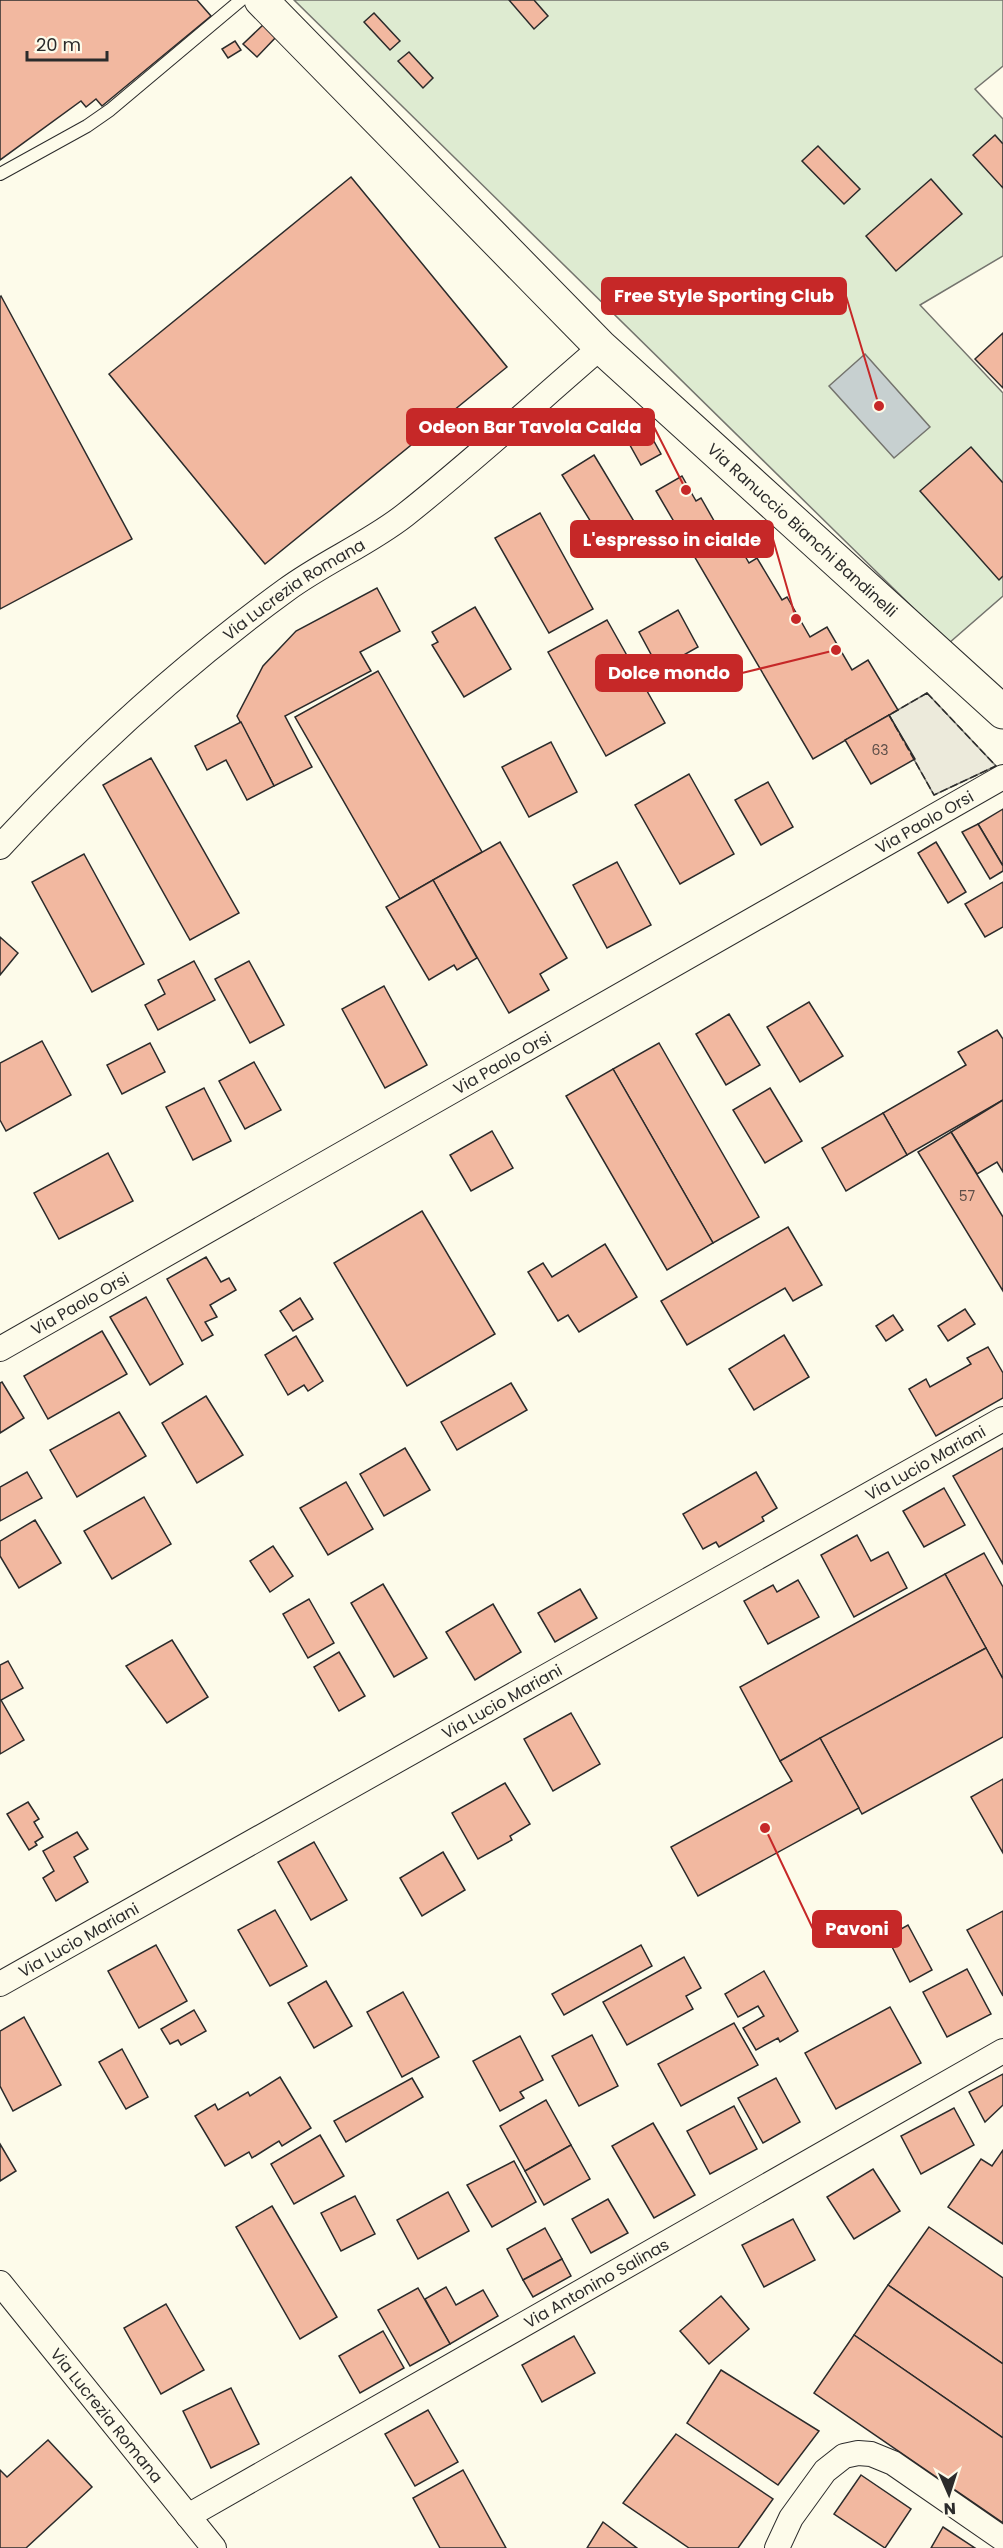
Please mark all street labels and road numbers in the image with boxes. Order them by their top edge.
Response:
street label: Via Ranuccio Bianchi Bandinelli [702,438,903,622]
street label: Via Lucrezia Romana [218,533,369,646]
street label: Via Paolo Orsi [871,785,978,859]
street label: Via Paolo Orsi [449,1026,555,1100]
street label: Via Paolo Orsi [27,1266,133,1341]
street label: Via Lucio Mariani [861,1420,990,1506]
street label: Via Lucio Mariani [438,1658,566,1744]
street label: Via Lucio Mariani [14,1897,143,1983]
street label: Via Antonino Salinas [520,2233,673,2334]
street label: Via Lucrezia Romana [45,2343,168,2488]

